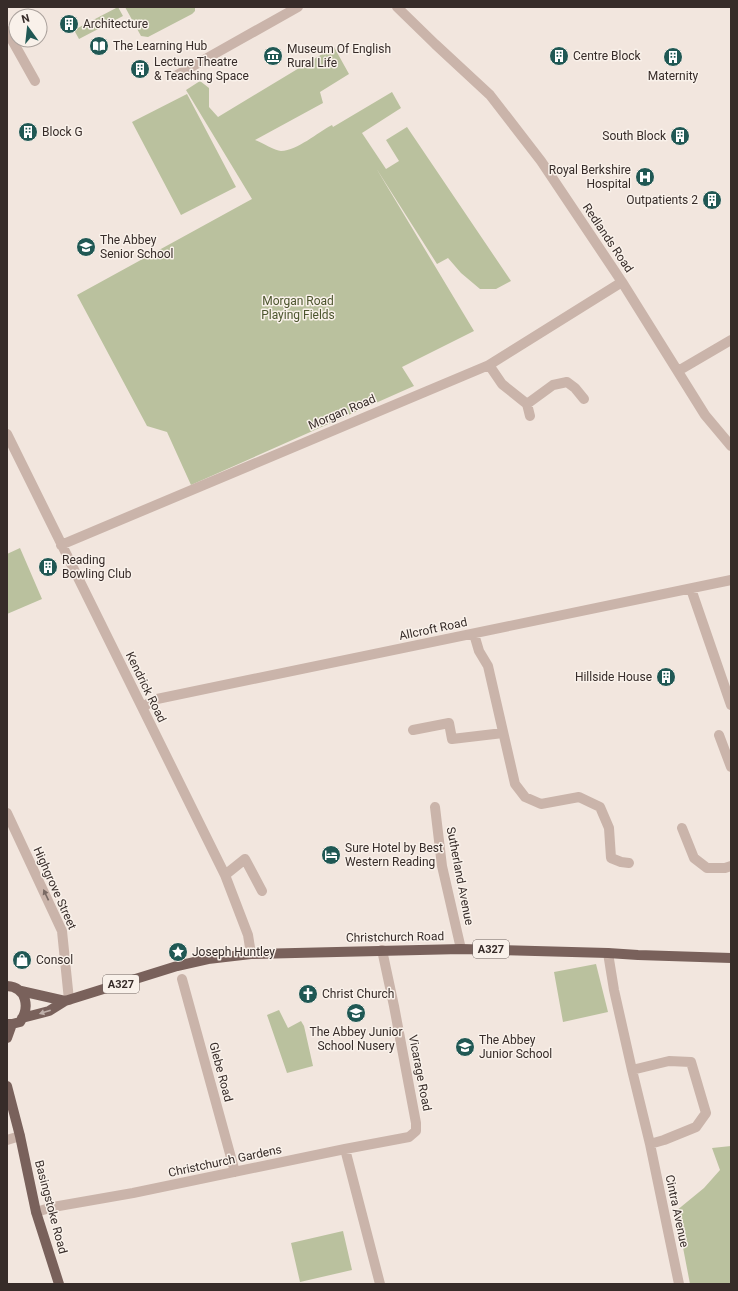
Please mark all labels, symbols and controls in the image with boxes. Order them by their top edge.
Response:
north arrow [8,8,48,48]
text: N [20,11,31,26]
building icon: Architecture [58,13,80,35]
place label: Architecture [83,17,148,31]
library icon: The Learning Hub [88,35,110,57]
place label: The Learning Hub [113,39,208,53]
place label: Museum Of English Rural Life [287,42,391,70]
museum icon: Museum Of English Rural Life [262,45,284,67]
building icon: Centre Block [548,45,570,67]
building icon: Maternity [662,46,684,68]
place label: Centre Block [573,49,642,63]
place label: Lecture Theatre & Teaching Space [154,55,249,83]
building icon: Lecture Theatre & Teaching Space [129,58,151,80]
place label: Maternity [648,69,699,83]
building icon: Block G [17,121,39,143]
place label: Block G [42,125,83,139]
building icon: South Block [669,125,691,147]
place label: South Block [602,129,667,143]
place label: Royal Berkshire Hospital [549,163,631,191]
hospital icon: Royal Berkshire Hospital [634,166,656,188]
building icon: Outpatients 2 [701,189,723,211]
place label: Outpatients 2 [626,193,698,207]
street label: Redlands Road [580,201,636,275]
place label: The Abbey Senior School [100,233,174,261]
school or university icon: The Abbey Senior School [75,236,97,258]
park label: Morgan Road Playing Fields [261,294,335,322]
street label: Morgan Road [306,392,378,432]
place label: Reading Bowling Club [62,553,132,581]
building icon: Reading Bowling Club [37,556,59,578]
street label: Allcroft Road [398,615,468,643]
street label: Kendrick Road [123,649,169,725]
building icon: Hillside House [655,666,677,688]
place label: Hillside House [575,670,652,684]
street label: Sutherland Avenue [444,826,476,926]
place label: Sure Hotel by Best Western Reading [345,841,443,869]
street label: Highgrove Street [31,844,80,932]
hotel icon: Sure Hotel by Best Western Reading [320,844,342,866]
one-way arrow [43,890,49,901]
street label: Christchurch Road [346,929,444,945]
road number: A327 [473,940,509,958]
place icon: Joseph Huntley [167,941,189,963]
place label: Joseph Huntley [192,945,275,959]
shop icon: Consol [11,949,33,971]
place label: Consol [36,953,73,967]
road number: A327 [103,975,139,993]
church icon: Christ Church [297,983,319,1005]
place label: Christ Church [322,987,394,1001]
school or university icon: The Abbey Junior School Nusery [345,1002,367,1024]
one-way arrow [38,1009,50,1015]
place label: The Abbey Junior School Nusery [309,1025,403,1053]
place label: The Abbey Junior School [479,1033,552,1061]
street label: Vicarage Road [406,1034,434,1112]
school or university icon: The Abbey Junior School [454,1036,476,1058]
street label: Glebe Road [206,1041,236,1103]
street label: Christchurch Gardens [167,1142,283,1180]
street label: Basingstoke Road [32,1159,70,1255]
street label: Cintra Avenue [662,1173,692,1249]

